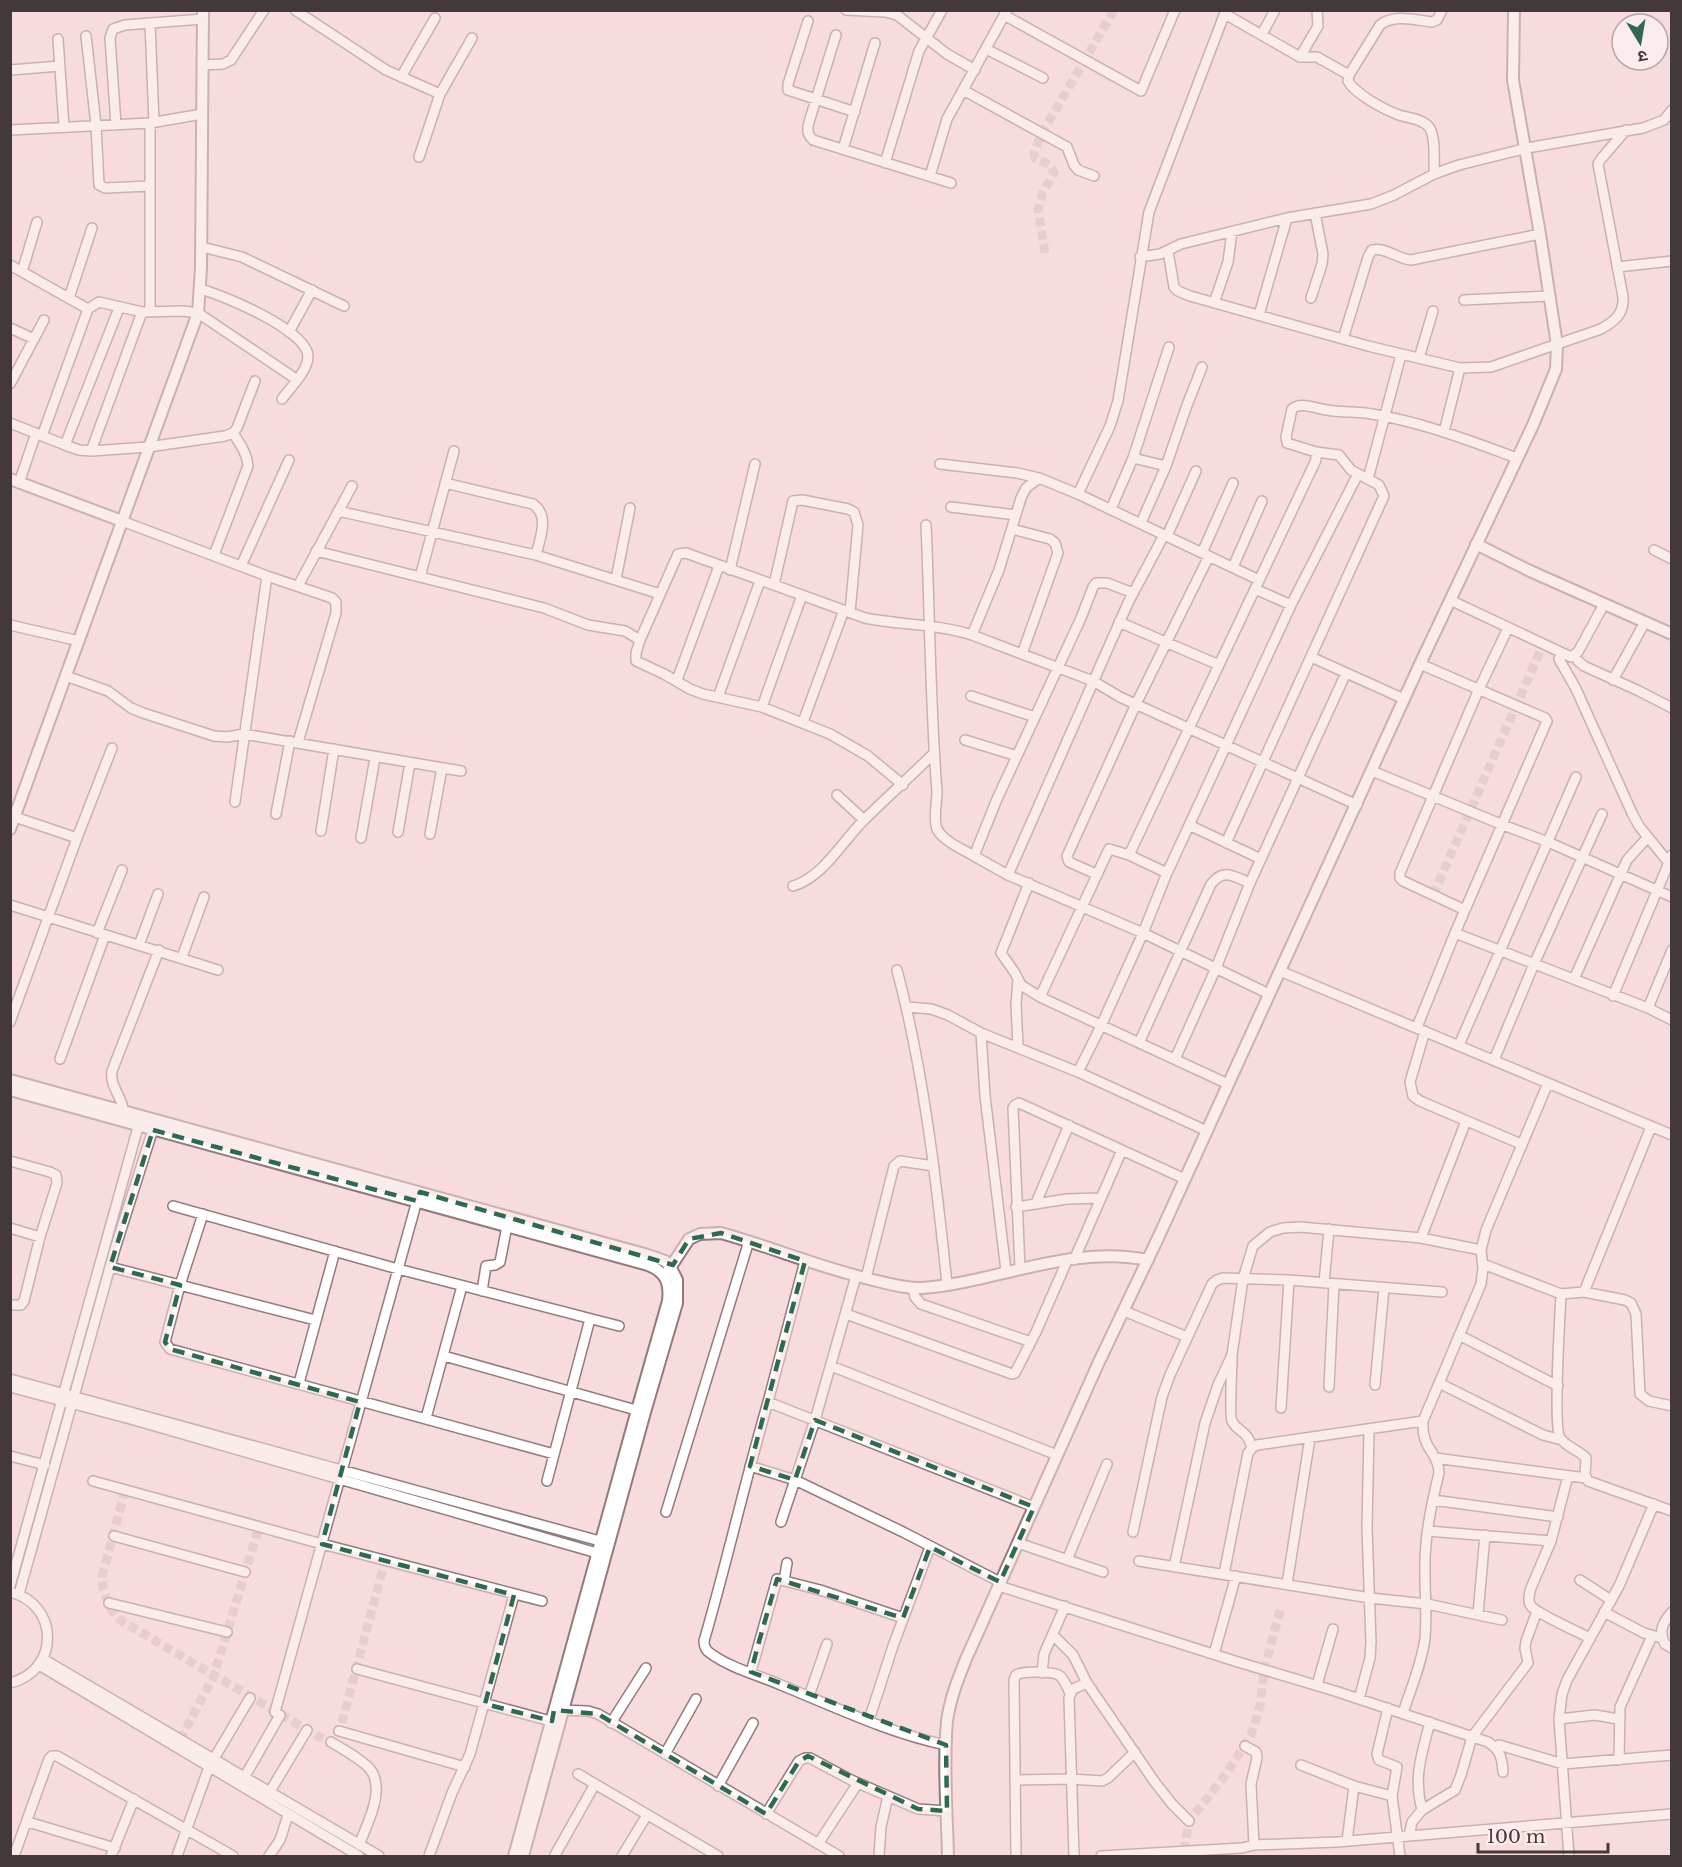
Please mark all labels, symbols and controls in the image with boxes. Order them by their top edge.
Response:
north arrow [1610,12,1670,72]
text: उ [1636,46,1649,68]
scale bar [1478,1816,1608,1854]
text: 100 m [1487,1826,1545,1848]

